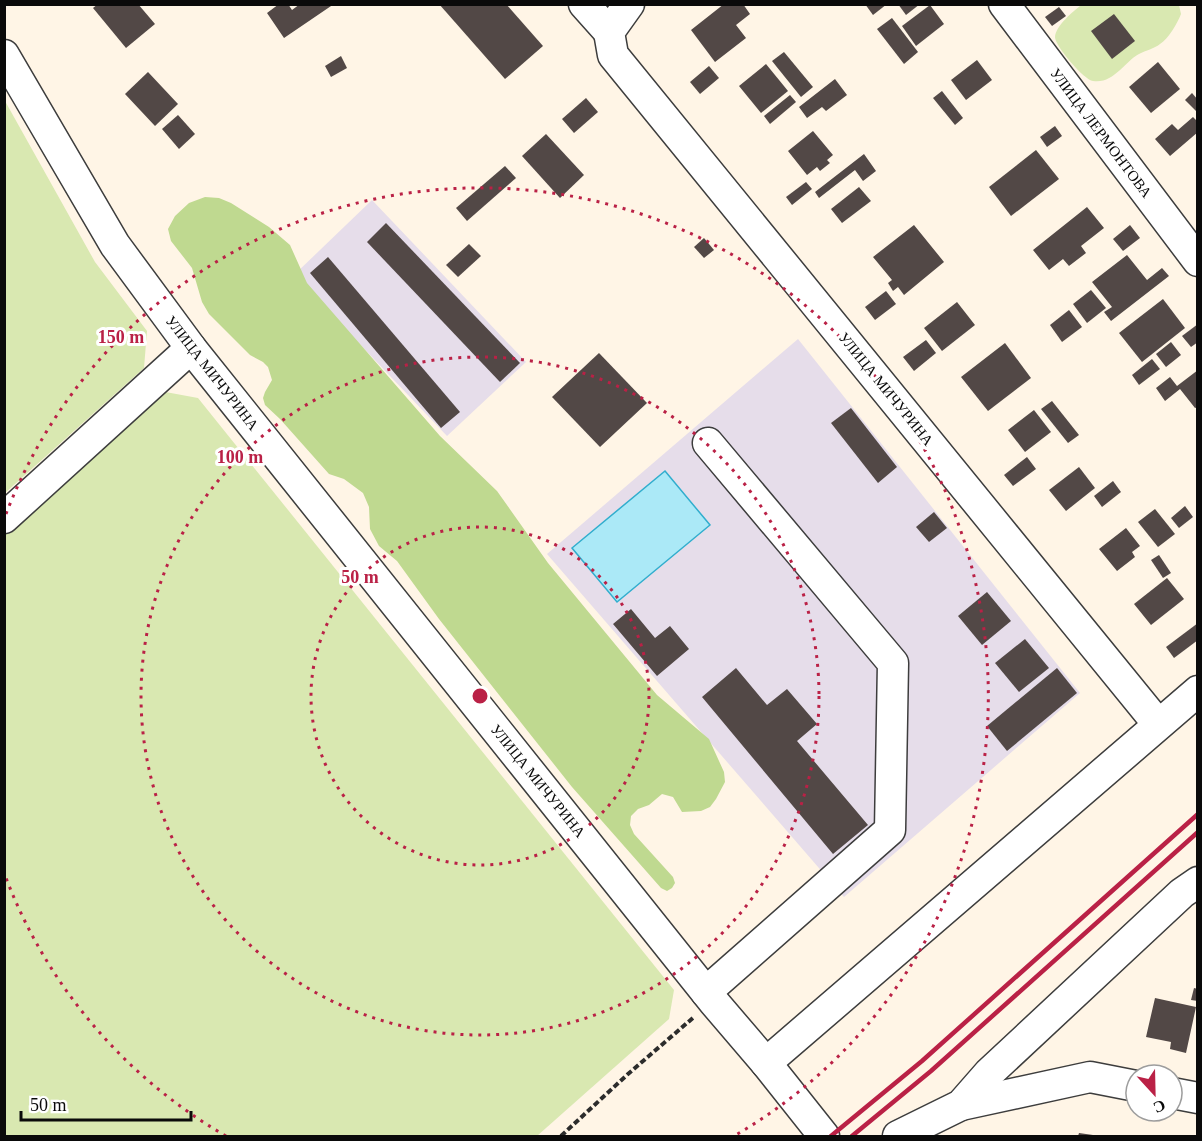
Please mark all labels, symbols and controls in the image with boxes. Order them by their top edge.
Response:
street label: УЛИЦА ЛЕРМОНТОВА [1047,65,1155,201]
street label: УЛИЦА МИЧУРИНА [162,313,262,434]
text: 150 m [98,327,144,347]
street label: УЛИЦА МИЧУРИНА [835,329,937,449]
text: 100 m [217,447,263,467]
text: 50 m [341,567,379,587]
centre of rings [470,686,490,706]
street label: УЛИЦА МИЧУРИНА [487,721,589,841]
north arrow [1124,1063,1184,1123]
scale bar [21,1084,190,1122]
text: 50 m [30,1095,67,1115]
text: С [1151,1096,1168,1116]

